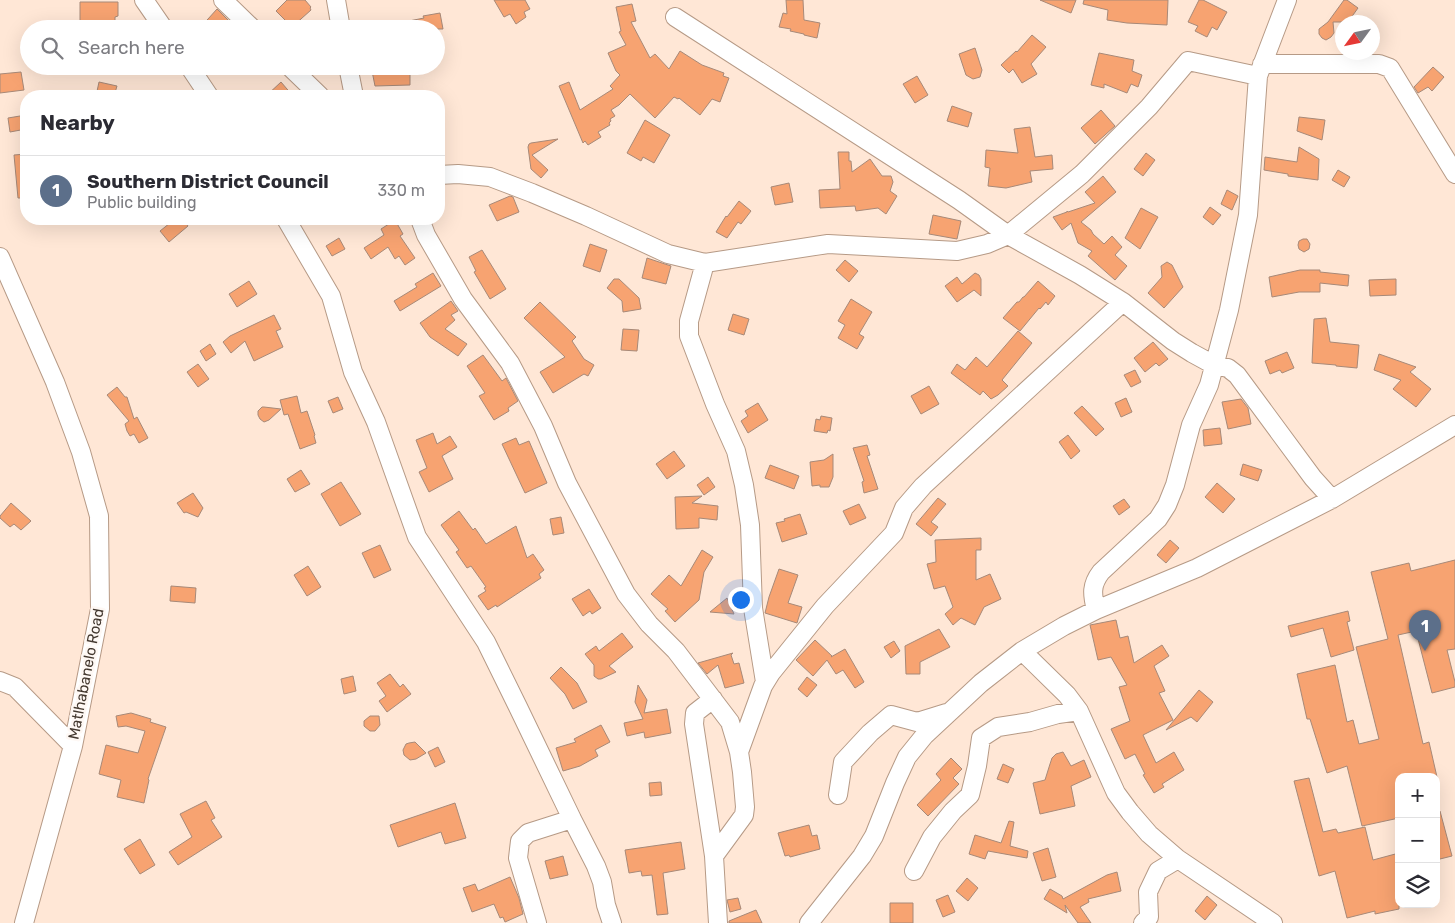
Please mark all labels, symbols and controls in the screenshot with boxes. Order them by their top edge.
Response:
north arrow [1335,15,1380,60]
search box [20,20,445,75]
icon: search [38,34,66,62]
text: Search here [78,36,185,59]
text: Nearby [40,110,115,135]
text: Southern District Council [87,170,329,193]
text: 1 [52,181,60,200]
text: 330 m [377,181,425,200]
text: Public building [87,193,197,212]
your location [728,587,754,613]
street label: Matlhabanelo Road [64,607,108,741]
pin: 1 [1409,610,1441,651]
map controls [1395,773,1440,908]
button: + [1395,773,1440,818]
button: − [1395,818,1440,863]
button: layers [1395,863,1440,908]

